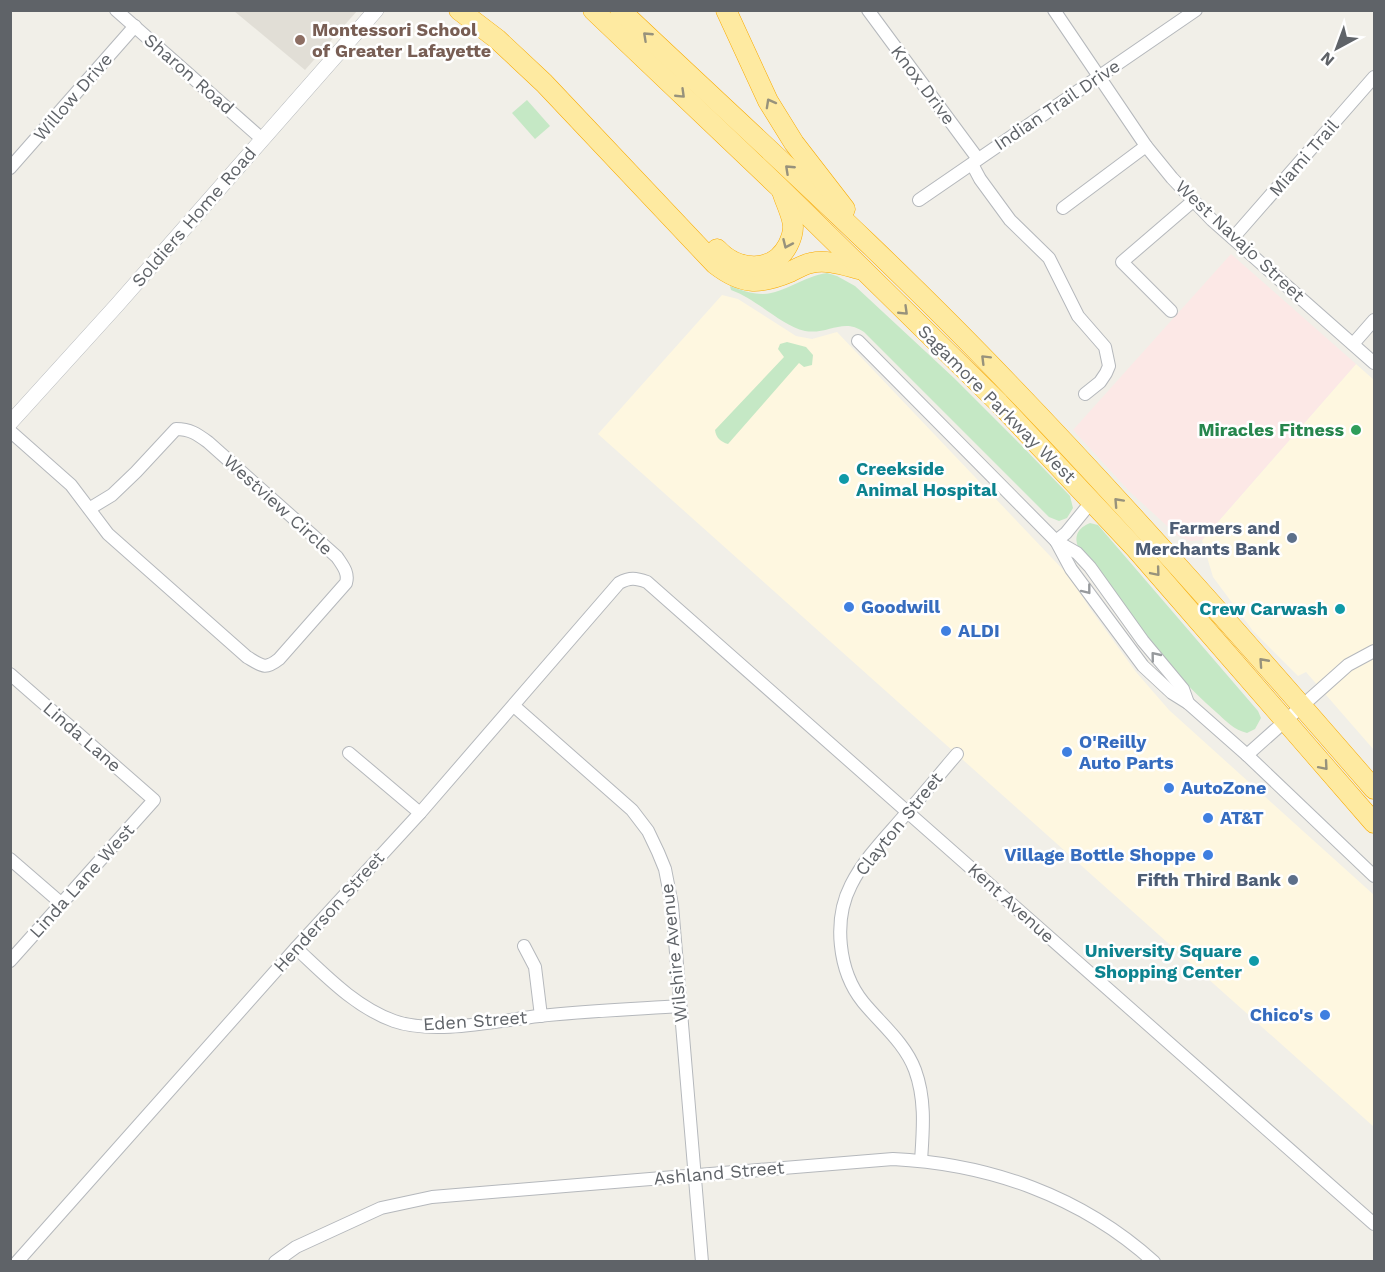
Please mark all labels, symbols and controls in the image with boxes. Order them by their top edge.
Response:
north arrow [1307,18,1367,78]
place label: Montessori School of Greater Lafayette [312,19,491,61]
street label: Sharon Road [140,29,238,118]
one-way arrow [643,32,654,43]
marker: Montessori School of Greater Lafayette [293,33,307,47]
street label: Knox Drive [887,41,960,128]
text: N [1317,48,1338,70]
street label: Willow Drive [29,49,116,145]
street label: Indian Trail Drive [990,55,1123,154]
one-way arrow [675,87,685,98]
one-way arrow [766,98,777,109]
street label: Miami Trail [1264,115,1343,200]
street label: Soldiers Home Road [127,142,260,291]
one-way arrow [785,165,795,176]
street label: West Navajo Street [1172,176,1309,306]
one-way arrow [782,238,794,249]
one-way arrow [897,303,908,314]
street label: Sagamore Parkway West [914,320,1081,487]
one-way arrow [981,356,992,367]
place label: Miracles Fitness [1198,419,1344,440]
marker: Miracles Fitness [1349,423,1363,437]
street label: Westview Circle [220,450,337,559]
place label: Creekside Animal Hospital [856,458,997,500]
marker: Creekside Animal Hospital [837,472,851,486]
one-way arrow [1114,498,1125,508]
place label: Farmers and Merchants Bank [1135,517,1281,559]
marker: Farmers and Merchants Bank [1285,531,1299,545]
one-way arrow [1148,565,1159,576]
one-way arrow [1080,583,1091,594]
place label: Goodwill [861,596,940,617]
place label: Crew Carwash [1199,598,1328,619]
marker: Goodwill [842,600,856,614]
marker: Crew Carwash [1333,602,1347,616]
place label: ALDI [958,620,1000,641]
marker: ALDI [939,624,953,638]
one-way arrow [1151,651,1162,662]
one-way arrow [1259,658,1270,669]
street label: Linda Lane [39,697,126,776]
place label: O'Reilly Auto Parts [1079,731,1174,773]
marker: O'Reilly Auto Parts [1060,745,1074,759]
one-way arrow [1317,759,1328,769]
street label: Clayton Street [851,768,947,879]
place label: AutoZone [1181,777,1266,798]
marker: AutoZone [1162,781,1176,795]
place label: AT&T [1220,807,1264,828]
marker: AT&T [1201,811,1215,825]
street label: Linda Lane West [25,819,139,942]
place label: Village Bottle Shoppe [1004,844,1196,865]
street label: Henderson Street [269,847,389,976]
marker: Village Bottle Shoppe [1201,848,1215,862]
street label: Kent Avenue [964,858,1059,947]
place label: Fifth Third Bank [1137,869,1282,890]
marker: Fifth Third Bank [1286,873,1300,887]
street label: Wilshire Avenue [656,883,691,1024]
place label: University Square Shopping Center [1085,940,1242,982]
marker: University Square Shopping Center [1247,954,1261,968]
place label: Chico's [1250,1004,1313,1025]
street label: Eden Street [422,1006,528,1035]
marker: Chico's [1318,1008,1332,1022]
street label: Ashland Street [653,1156,786,1189]

